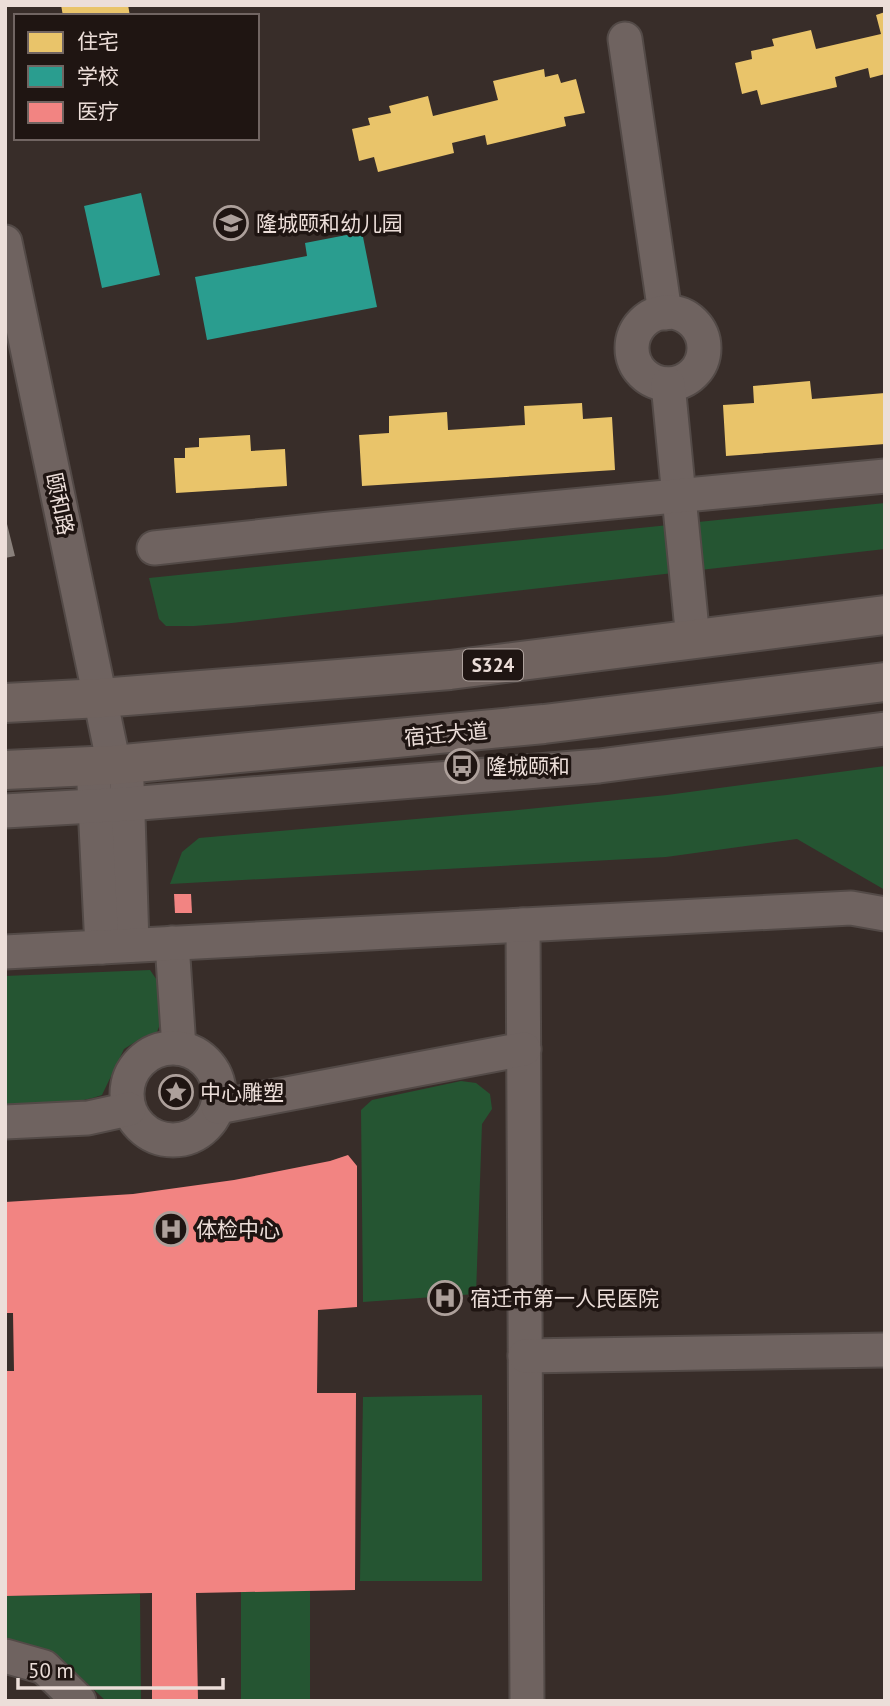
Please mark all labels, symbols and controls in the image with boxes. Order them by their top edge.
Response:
legend [14,14,259,140]
text: 住宅 [77,28,119,55]
text: 学校 [77,63,119,90]
text: 医疗 [77,98,119,125]
school or university icon: 隆城颐和幼儿园 [212,204,250,242]
place label: 隆城颐和幼儿园 [256,210,403,237]
street label: 颐和路 [40,470,80,538]
road number: S324 [463,650,523,680]
street label: 宿迁大道 [403,717,489,751]
bus stop icon: 隆城颐和 [443,747,481,785]
place label: 隆城颐和 [486,753,570,780]
place icon: 中心雕塑 [157,1073,195,1111]
place label: 中心雕塑 [200,1079,284,1106]
hospital icon: 体检中心 [152,1210,190,1248]
place label: 体检中心 [196,1216,280,1243]
hospital icon: 宿迁市第一人民医院 [426,1279,464,1317]
place label: 宿迁市第一人民医院 [470,1285,659,1312]
scale bar [18,1646,222,1690]
text: 50 m [28,1657,74,1684]

